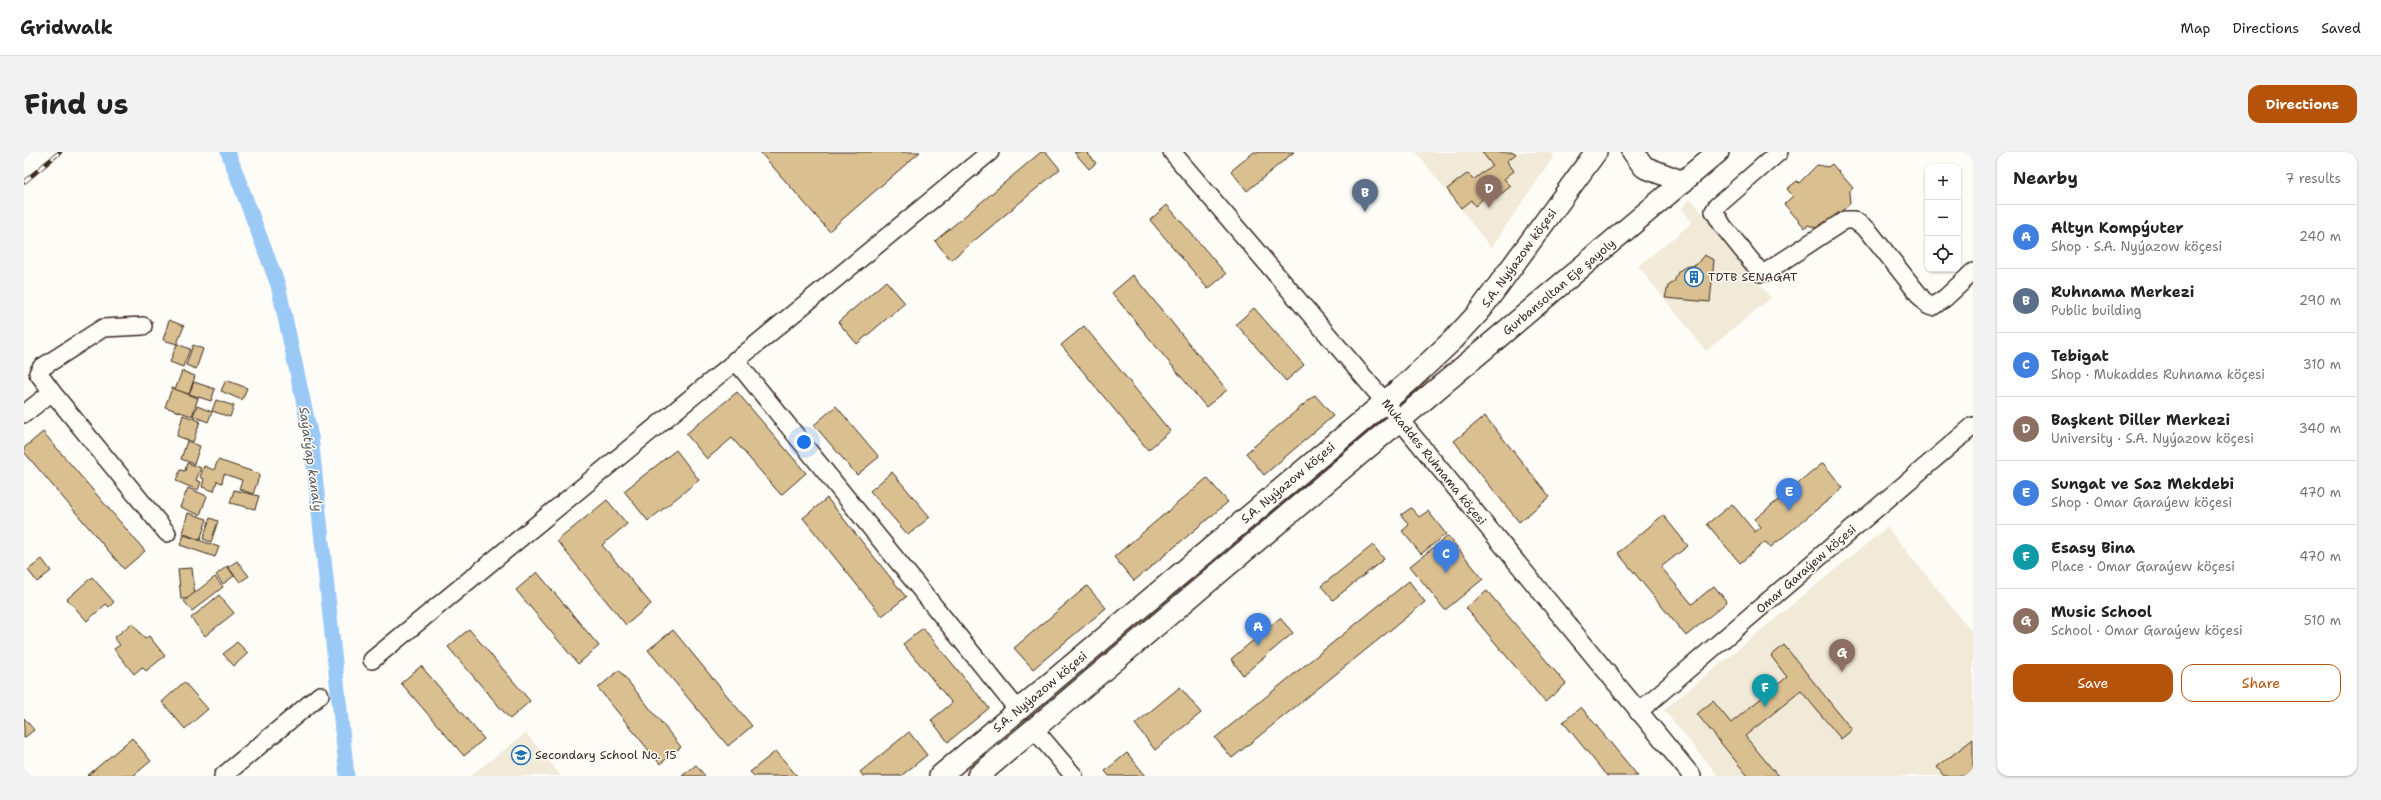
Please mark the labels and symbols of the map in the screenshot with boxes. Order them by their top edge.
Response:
pin: D [1476,175,1502,208]
pin: B [1352,179,1378,212]
street label: S.A. Nyýazow köçesi [1478,205,1560,311]
street label: Gurbansoltan Eje şayoly [1499,235,1619,339]
building icon: TDTB SENAGAT [1683,266,1705,288]
place label: TDTB SENAGAT [1708,269,1798,285]
street label: Mukaddes Ruhnama köçesi [1378,396,1490,528]
water label: Saýatýap kanaly [295,405,327,513]
your location [794,432,814,452]
street label: S.A. Nyýazow köçesi [1237,439,1339,527]
pin: E [1776,478,1802,511]
street label: Omar Garaýew köçesi [1753,521,1859,617]
pin: C [1433,540,1459,573]
pin: A [1245,613,1271,646]
pin: G [1829,639,1855,672]
street label: S.A. Nyýazow köçesi [989,648,1091,736]
pin: F [1752,674,1778,707]
school or university icon: Secondary School No. 15 [510,744,532,766]
place label: Secondary School No. 15 [535,747,677,763]

